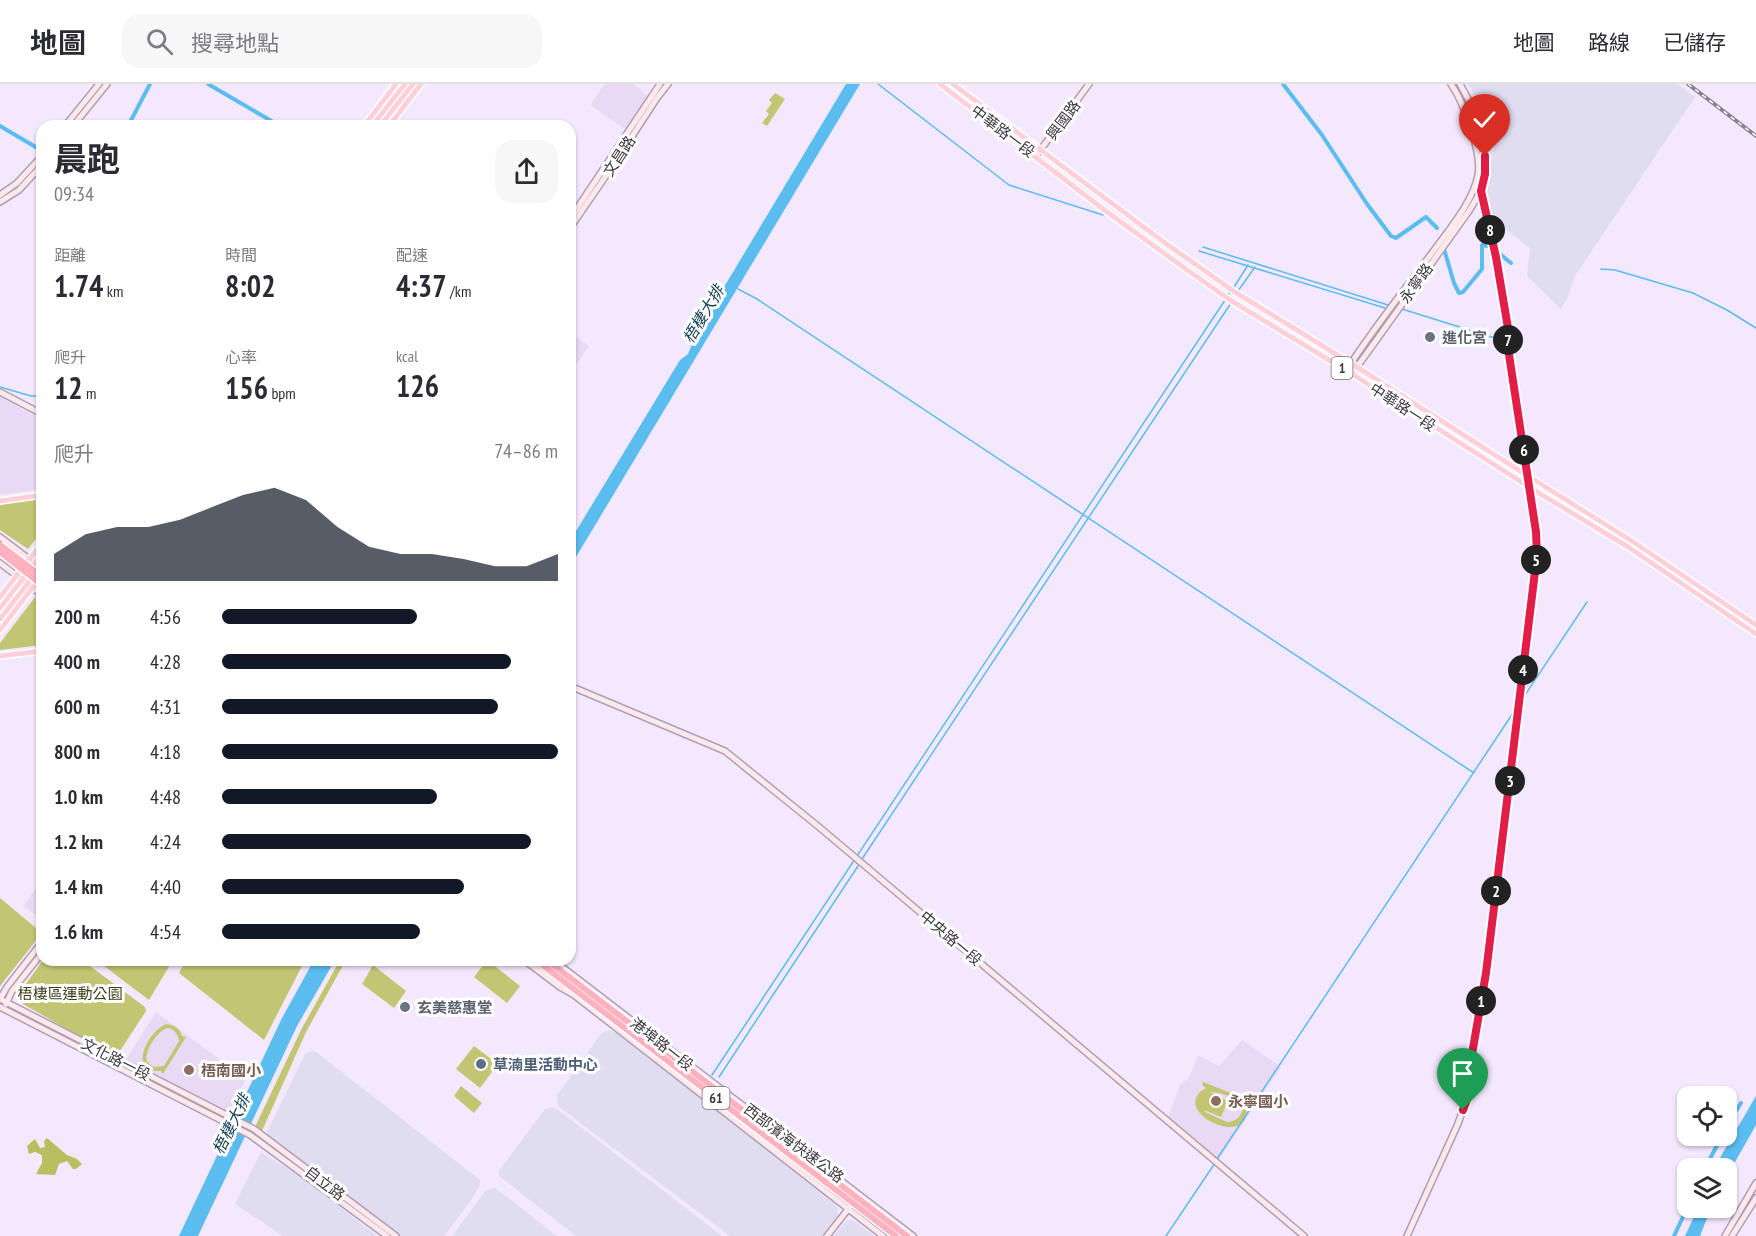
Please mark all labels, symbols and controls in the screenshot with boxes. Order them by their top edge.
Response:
search box [122,14,542,68]
text: 地圖 [30,24,86,61]
icon: search [143,25,176,58]
text: 搜尋地點 [191,29,279,57]
text: 地圖 [1513,29,1555,56]
text: 路線 [1588,29,1630,56]
text: 已儲存 [1663,29,1726,56]
pin [1459,94,1510,156]
street label: 興國路 [1042,96,1084,144]
street label: 中華路一段 [967,101,1039,161]
icon: check [1468,103,1501,136]
street label: 文昌路 [599,132,639,180]
text: 晨跑 [54,137,120,180]
button: share [495,140,558,203]
text: 09:34 [54,181,94,207]
pin: 8 [1475,215,1505,245]
text: 8 [1486,220,1494,240]
text: 距離 [54,245,86,265]
text: 時間 [225,245,257,265]
text: 配速 [396,245,428,265]
street label: 永寧路 [1395,259,1437,307]
text: 1.74 [54,266,103,305]
text: 8:02 [225,266,276,305]
text: 4:37 [396,266,447,305]
water label: 梧棲大排 [678,280,729,347]
text: km [103,281,123,301]
text: /km [447,281,471,301]
pin: 7 [1493,325,1523,355]
place label: 進化宮 [1442,328,1487,347]
marker: 進化宮 [1423,330,1437,344]
text: 7 [1504,330,1512,350]
text: kcal [396,346,418,366]
text: 爬升 [54,347,86,367]
text: 心率 [225,347,257,367]
road number: 1 [1332,357,1352,379]
text: 126 [396,366,439,405]
text: 12 [54,368,83,407]
text: 156 [225,368,268,407]
street label: 中華路一段 [1366,379,1440,435]
text: m [83,383,97,403]
text: bpm [268,383,296,403]
pin: 6 [1509,435,1539,465]
text: 74–86 m [494,438,558,464]
text: 6 [1520,440,1528,460]
text: 爬升 [54,441,94,467]
pin: 5 [1521,545,1551,575]
text: 5 [1532,550,1540,570]
text: 200 m [54,604,100,630]
text: 4:56 [150,604,181,630]
text: 400 m [54,649,100,675]
text: 4:28 [150,649,181,675]
pin: 4 [1508,655,1538,685]
text: 4 [1519,660,1527,680]
text: 600 m [54,694,100,720]
text: 4:31 [150,694,181,720]
text: 800 m [54,739,100,765]
text: 4:18 [150,739,181,765]
pin: 3 [1495,766,1525,796]
text: 3 [1506,771,1514,791]
text: 1.0 km [54,784,103,810]
text: 4:48 [150,784,181,810]
text: 1.2 km [54,829,103,855]
text: 4:24 [150,829,181,855]
text: 1.4 km [54,874,103,900]
text: 4:40 [150,874,181,900]
pin: 2 [1481,876,1511,906]
text: 2 [1492,881,1500,901]
street label: 中央路一段 [916,907,986,969]
text: 1.6 km [54,919,103,945]
text: 4:54 [150,919,181,945]
park label: 梧棲區運動公園 [17,984,123,1003]
pin: 1 [1466,986,1496,1016]
text: 1 [1477,991,1485,1011]
place label: 玄美慈惠堂 [417,998,492,1017]
marker: 玄美慈惠堂 [398,1000,412,1014]
street label: 港埠路一段 [627,1013,697,1075]
street label: 文化路一段 [78,1034,154,1084]
pin [1437,1048,1488,1110]
place label: 草湳里活動中心 [493,1055,598,1074]
marker: 草湳里活動中心 [474,1057,488,1071]
icon: arrive [1446,1057,1479,1090]
place label: 梧南國小 [201,1061,262,1080]
marker: 梧南國小 [182,1063,196,1077]
map controls [1677,1086,1737,1218]
button: locate [1677,1086,1737,1146]
road number: 61 [702,1087,730,1109]
water label: 梧棲大排 [208,1089,255,1157]
place label: 永寧國小 [1228,1092,1289,1111]
marker: 永寧國小 [1209,1094,1223,1108]
street label: 西部濱海快速公路 [740,1099,848,1187]
button: layers [1677,1158,1737,1218]
street label: 自立路 [301,1162,349,1204]

